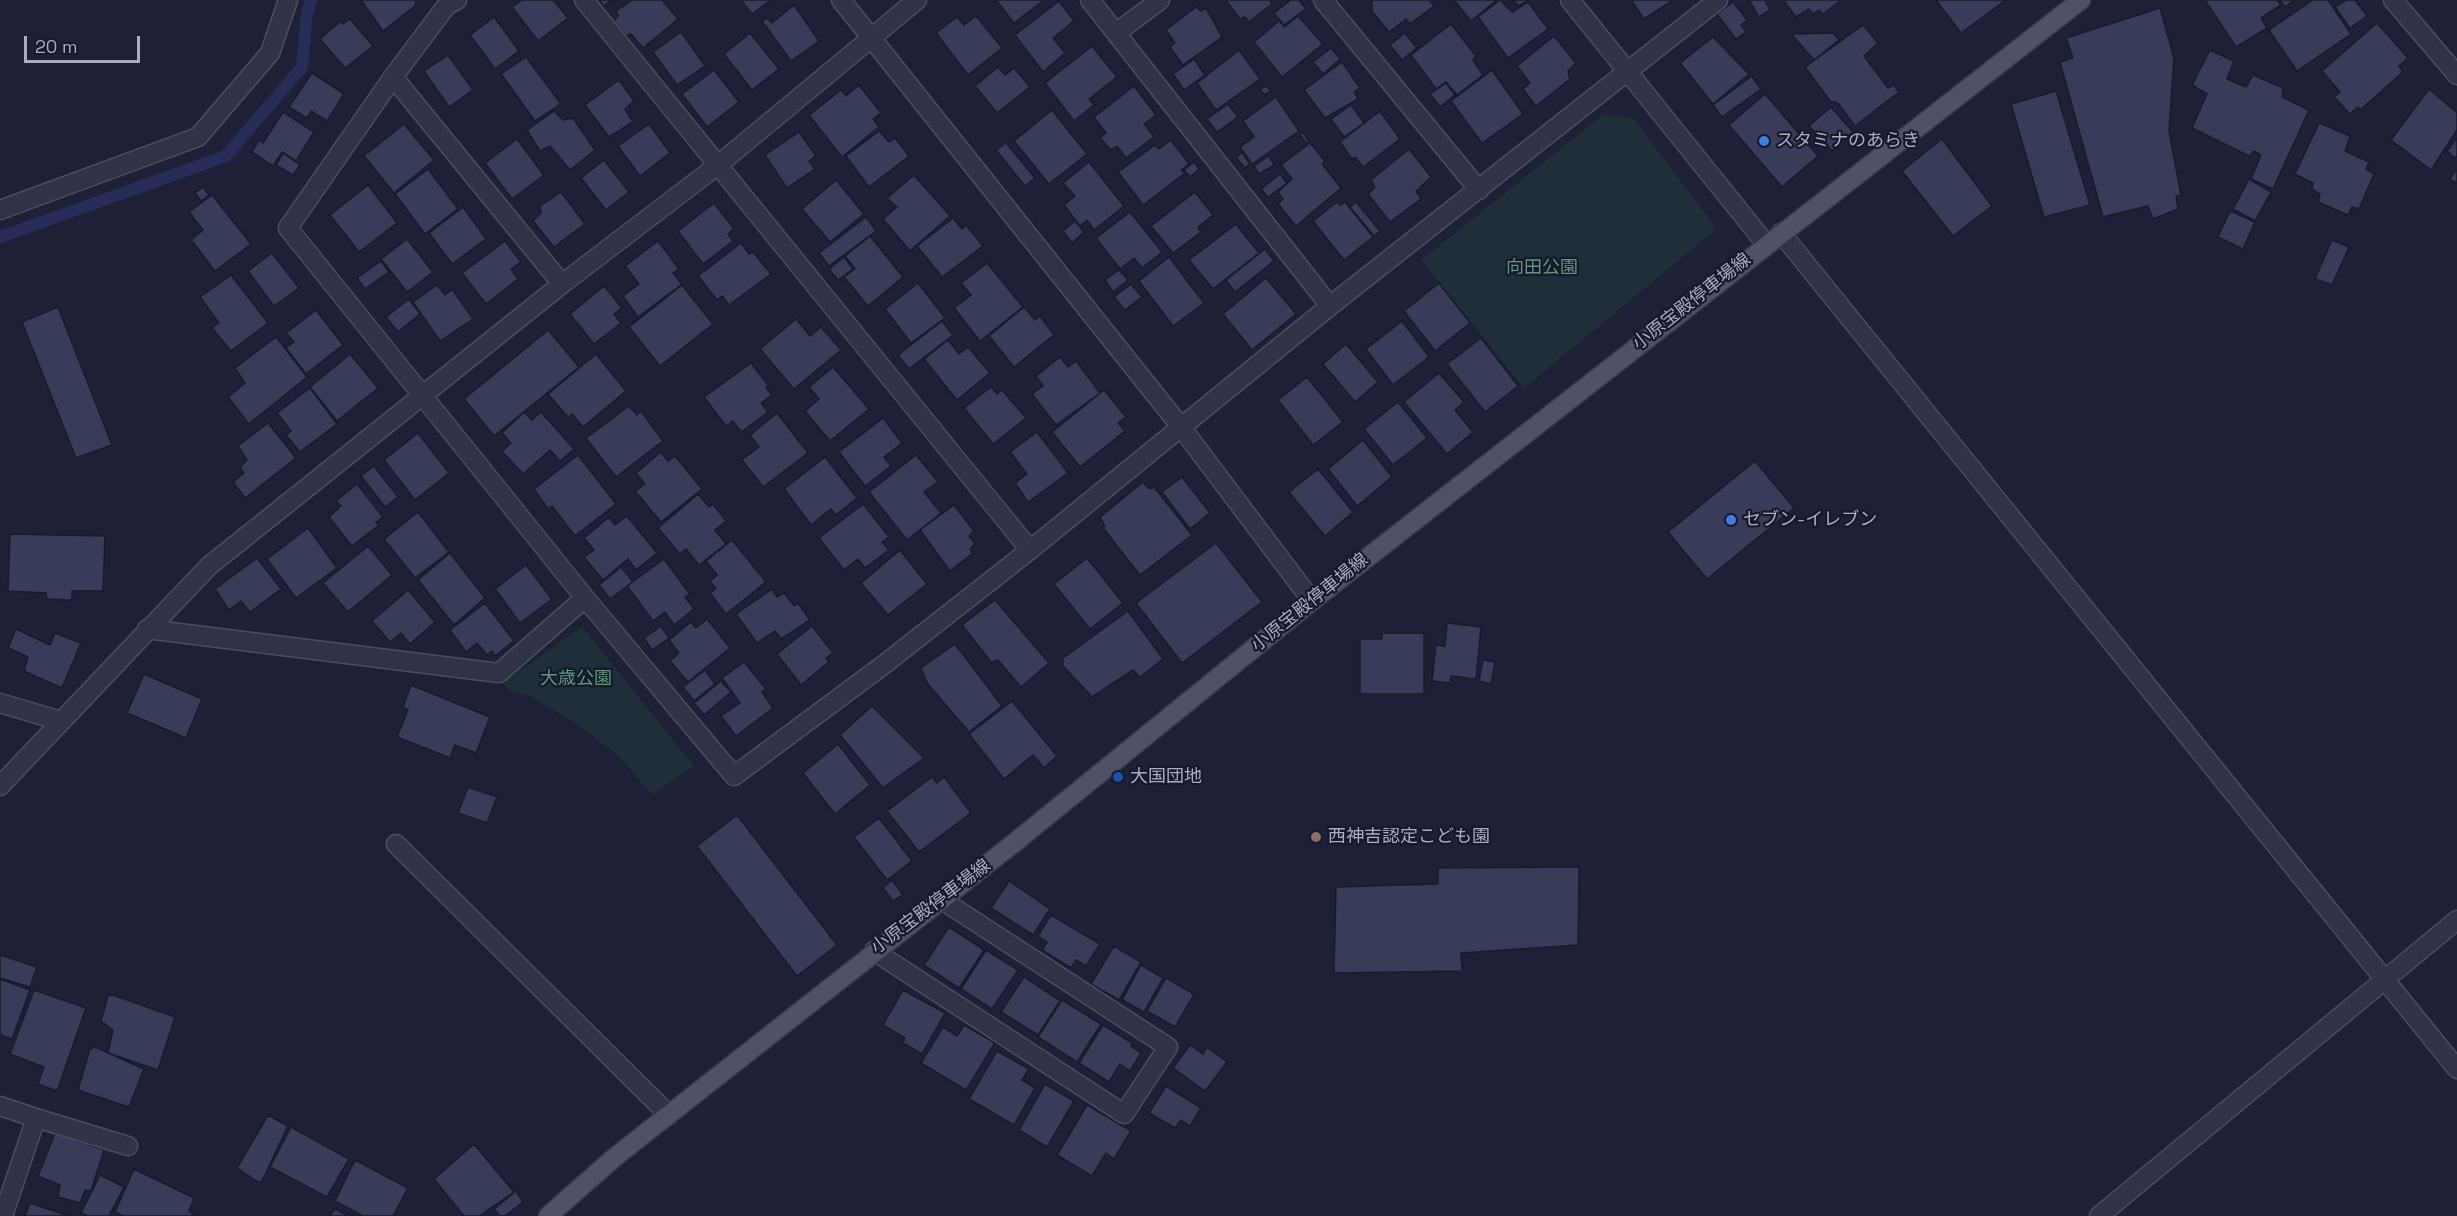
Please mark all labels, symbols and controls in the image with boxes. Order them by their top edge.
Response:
scale bar [27,24,142,62]
text: 20 m [35,35,78,58]
place label: スタミナのあらき [1776,130,1920,152]
marker: スタミナのあらき [1757,134,1771,148]
street label: 小原宝殿停車場線 [1629,249,1755,355]
park label: 向田公園 [1506,257,1578,279]
place label: セブン-イレブン [1743,509,1877,531]
marker: セブン-イレブン [1724,513,1738,527]
street label: 小原宝殿停車場線 [1247,549,1373,657]
park label: 大歳公園 [540,668,612,690]
place label: 大国団地 [1130,766,1202,788]
marker: 大国団地 [1111,770,1125,784]
place label: 西神吉認定こども園 [1328,826,1490,848]
marker: 西神吉認定こども園 [1309,830,1323,844]
street label: 小原宝殿停車場線 [867,855,995,959]

